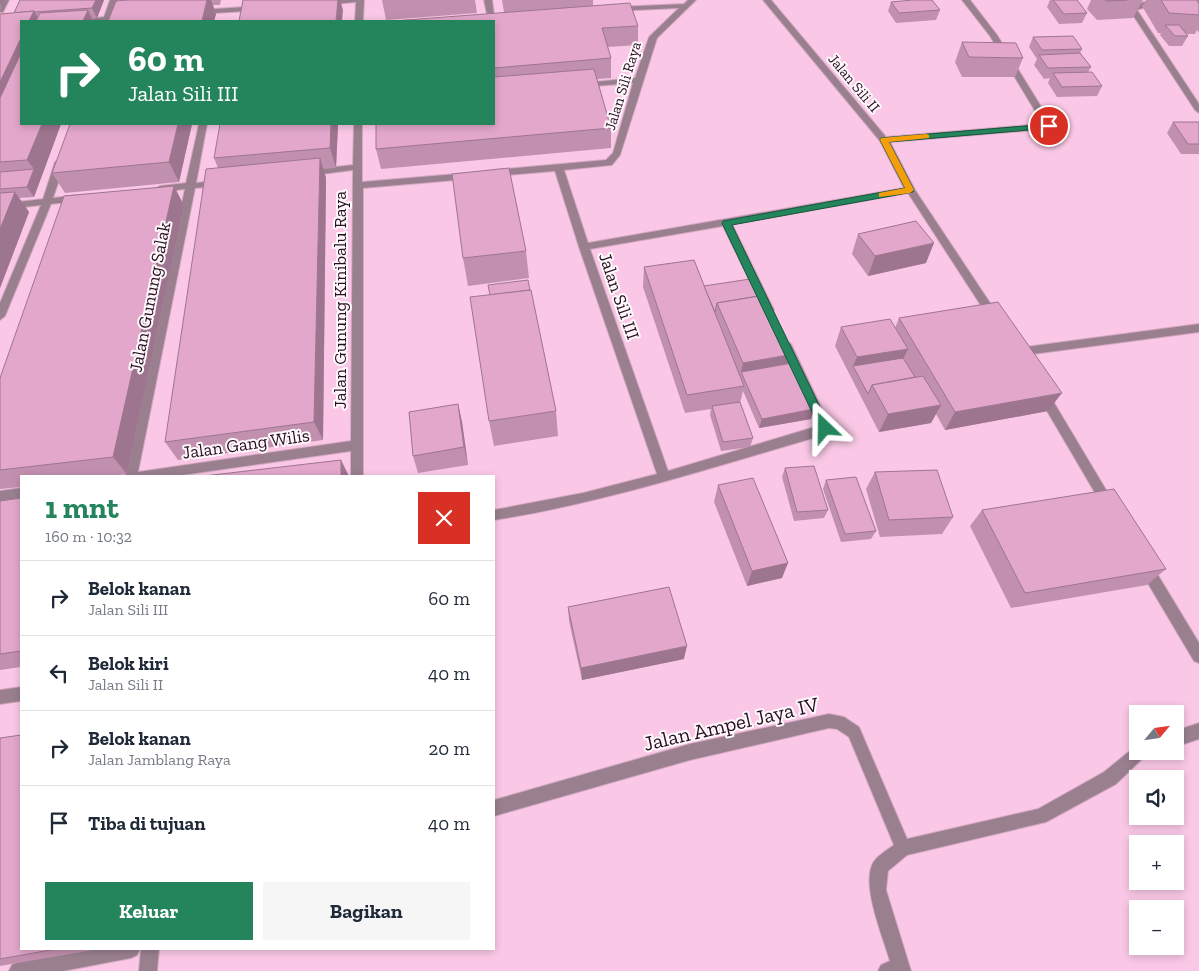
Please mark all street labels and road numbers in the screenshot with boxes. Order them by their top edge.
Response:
street label: Jalan Sili Raya [601,39,645,133]
street label: Jalan Sili II [824,50,884,116]
street label: Jalan Gunung Kinibalu Raya [329,191,351,409]
street label: Jalan Gunung Salak [125,219,175,374]
street label: Jalan Sili III [594,250,644,342]
street label: Jalan Gang Wilis [181,424,311,464]
street label: Jalan Ampel Jaya IV [641,691,821,756]

